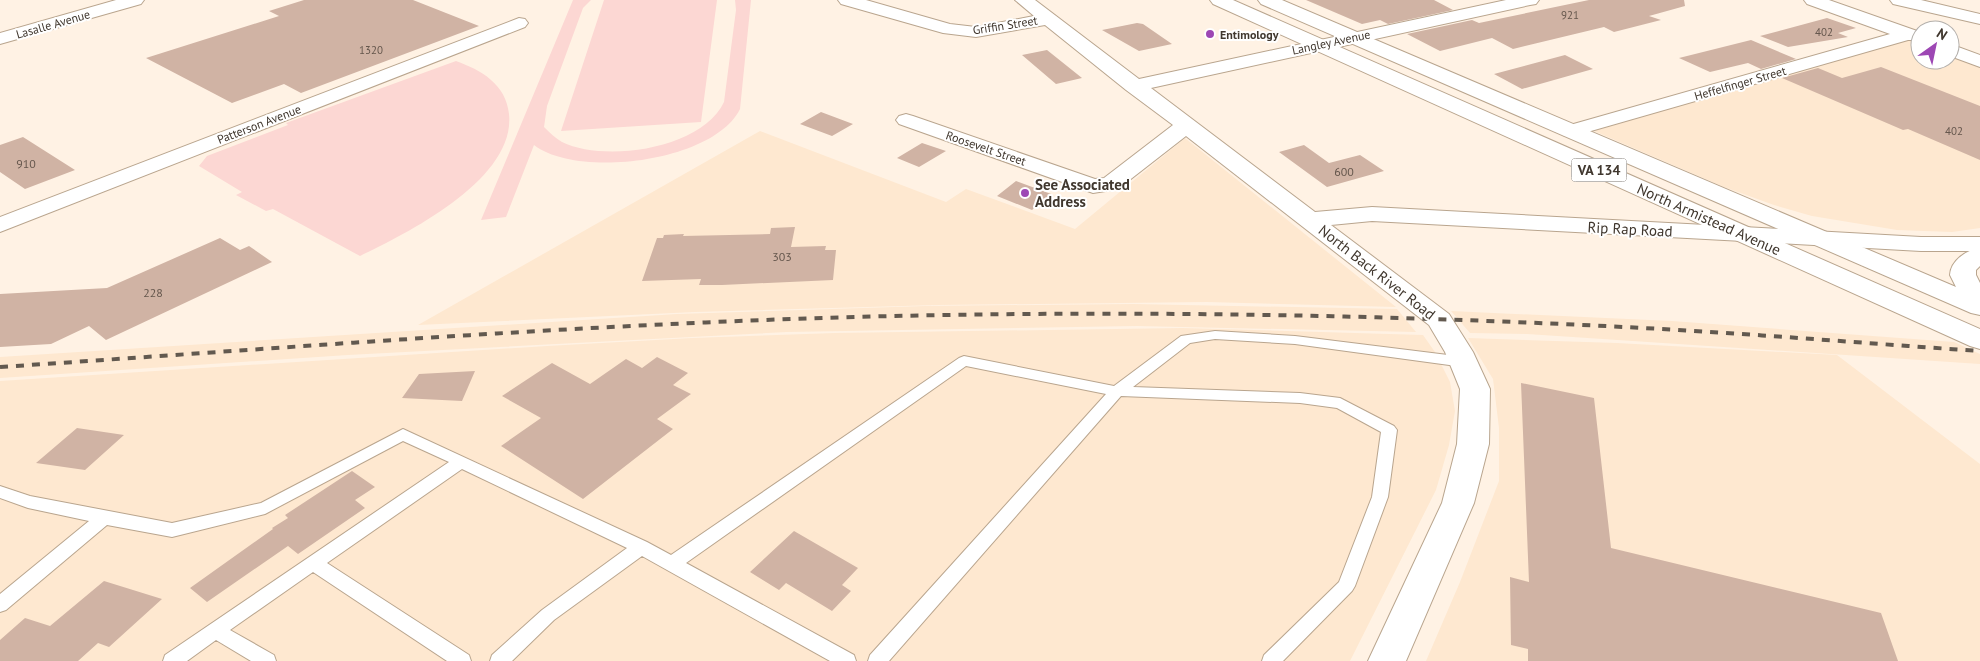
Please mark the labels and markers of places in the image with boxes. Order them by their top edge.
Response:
place label: Entimology [1220,27,1279,42]
marker: Entimology [1204,28,1216,40]
place label: See Associated Address [1035,175,1130,211]
marker: See Associated Address [1019,187,1031,199]

